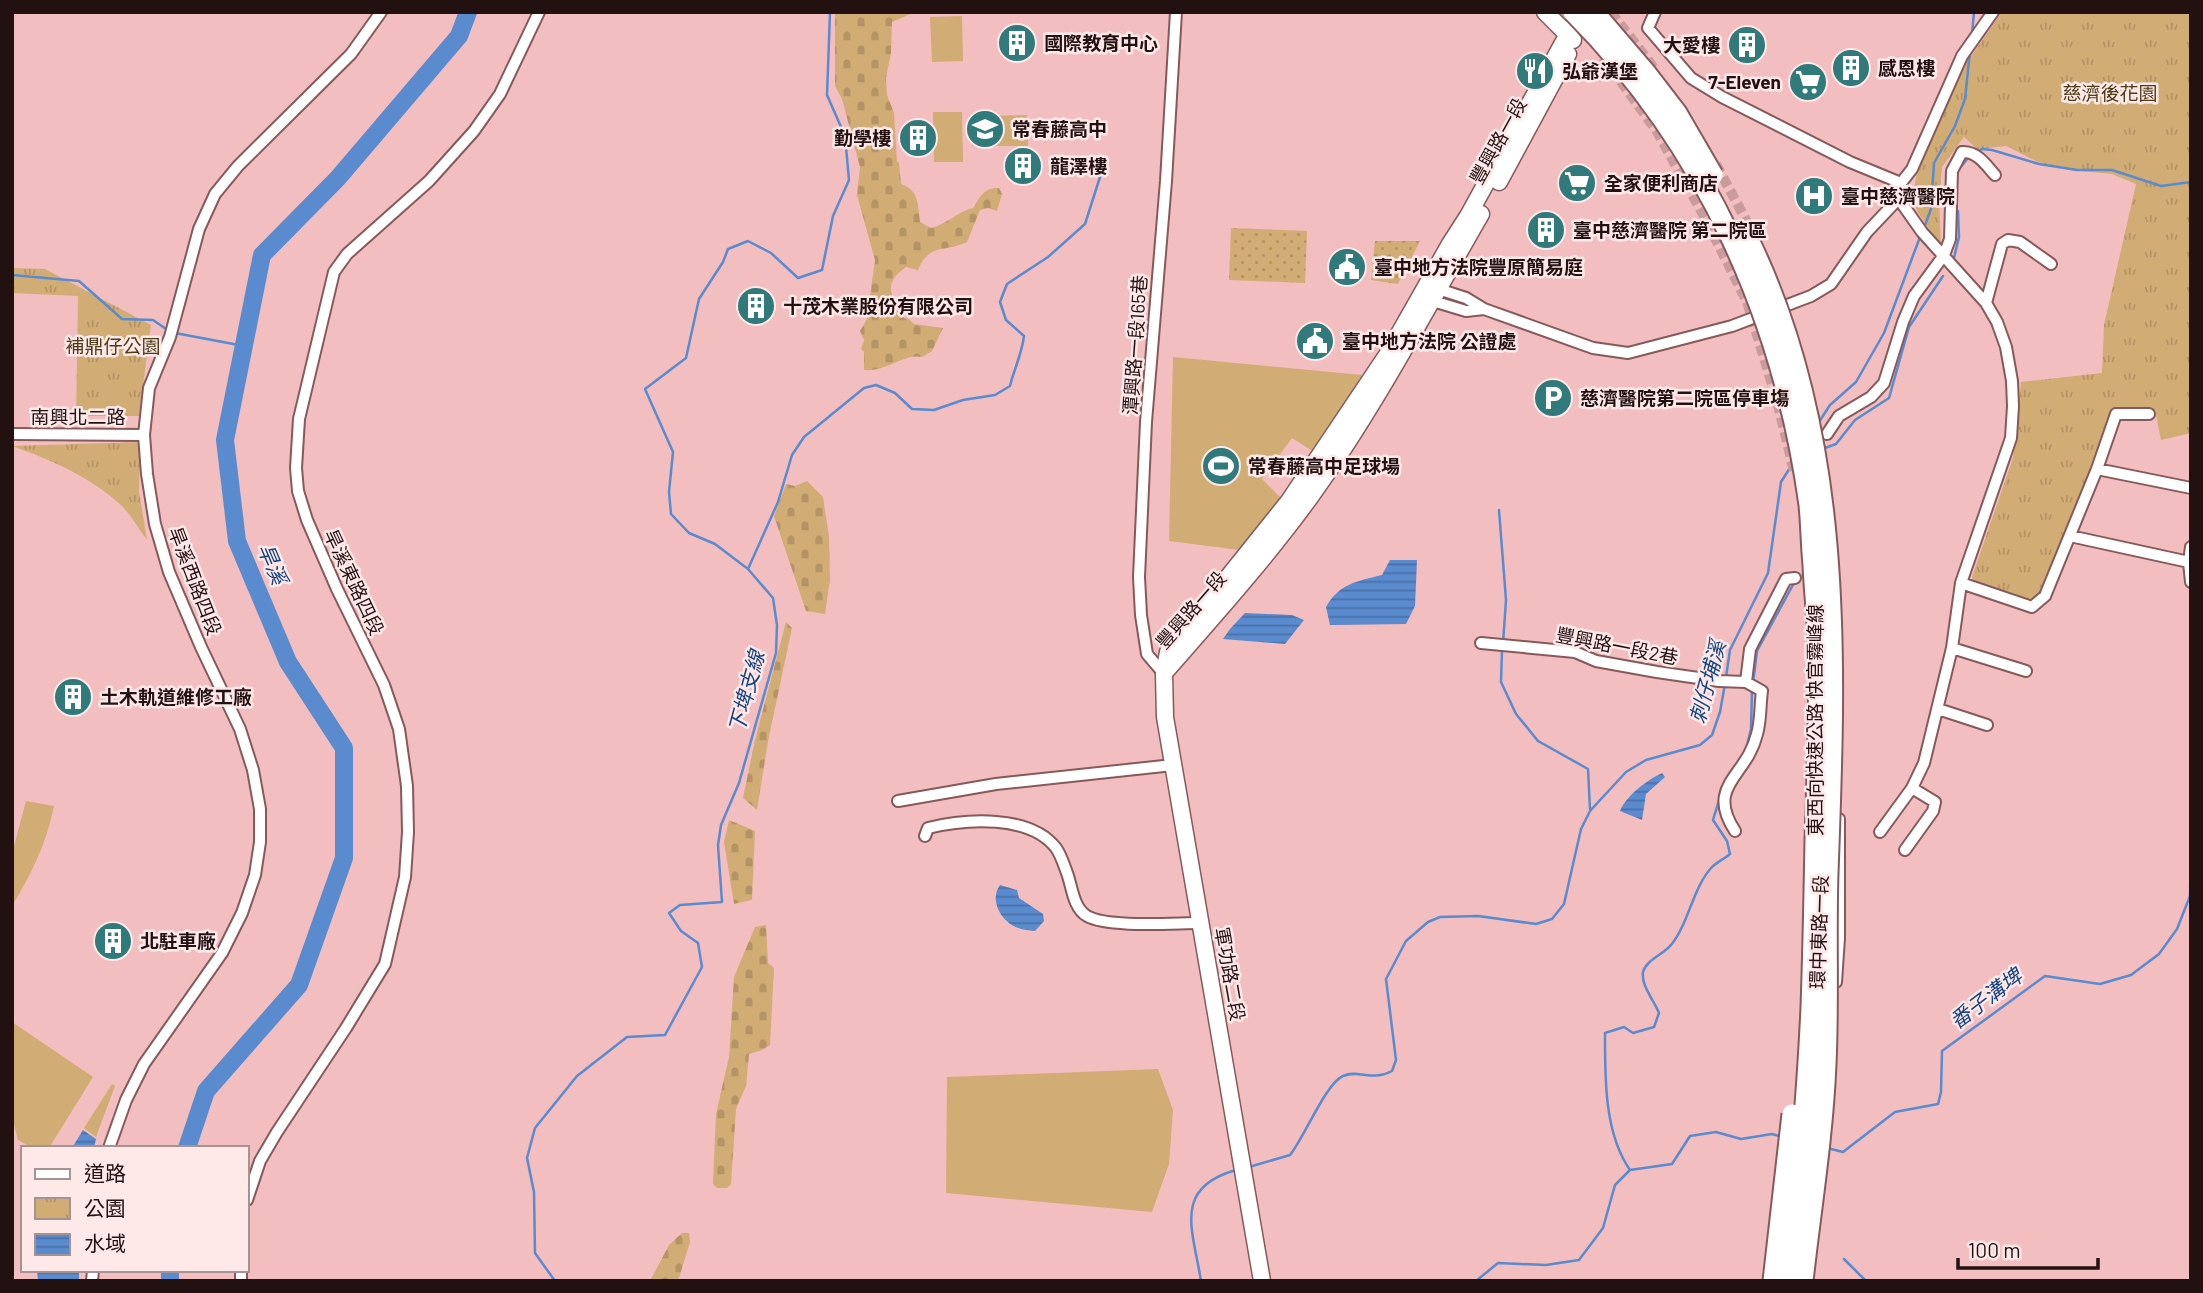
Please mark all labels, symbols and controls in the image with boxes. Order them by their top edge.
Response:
building icon: 國際教育中心 [996,22,1038,64]
building icon: 大愛樓 [1726,24,1768,66]
place label: 國際教育中心 [1044,31,1158,54]
place label: 大愛樓 [1663,33,1720,56]
building icon: 感恩樓 [1830,47,1872,89]
restaurant icon: 弘爺漢堡 [1514,50,1556,92]
place label: 感恩樓 [1878,56,1935,79]
place label: 弘爺漢堡 [1562,59,1638,82]
supermarket icon: 7-Eleven [1787,61,1829,103]
place label: 7-Eleven [1708,70,1781,93]
park label: 慈濟後花園 [2062,81,2158,104]
street label: 豐興路一段 [1464,94,1531,188]
school or university icon: 常春藤高中 [964,108,1006,150]
building icon: 勤學樓 [897,117,939,159]
place label: 常春藤高中 [1012,117,1107,140]
place label: 勤學樓 [834,126,891,149]
building icon: 龍澤樓 [1002,145,1044,187]
place label: 龍澤樓 [1050,154,1107,177]
supermarket icon: 全家便利商店 [1556,162,1598,204]
place label: 全家便利商店 [1604,171,1718,194]
hospital icon: 臺中慈濟醫院 [1793,175,1835,217]
place label: 臺中慈濟醫院 [1841,184,1955,207]
building icon: 臺中慈濟醫院 第二院區 [1525,209,1567,251]
place label: 臺中慈濟醫院 第二院區 [1573,218,1767,241]
public building icon: 臺中地方法院豐原簡易庭 [1326,246,1368,288]
place label: 臺中地方法院豐原簡易庭 [1374,255,1583,278]
street label: 潭興路一段165巷 [1118,274,1151,416]
building icon: 十茂木業股份有限公司 [735,285,777,327]
place label: 十茂木業股份有限公司 [783,294,973,317]
public building icon: 臺中地方法院 公證處 [1294,320,1336,362]
place label: 臺中地方法院 公證處 [1342,329,1517,352]
park label: 補鼎仔公園 [65,334,161,357]
parking icon: 慈濟醫院第二院區停車塲 [1532,377,1574,419]
place label: 慈濟醫院第二院區停車塲 [1580,386,1789,409]
street label: 南興北二路 [30,405,126,428]
sports icon: 常春藤高中足球場 [1200,445,1242,487]
place label: 常春藤高中足球場 [1248,454,1400,477]
street label: 旱溪西路四段 [164,523,227,638]
street label: 旱溪東路四段 [320,525,389,638]
water label: 旱溪 [254,539,294,590]
street label: 豐興路一段 [1151,566,1230,653]
street label: 東西向快速公路 快官霧峰線 [1803,604,1826,836]
street label: 豐興路一段2巷 [1554,622,1680,669]
water label: 刺仔埔溪 [1684,635,1730,725]
water label: 下埤支線 [723,646,769,735]
building icon: 土木軌道維修工廠 [52,676,94,718]
place label: 土木軌道維修工廠 [100,685,252,708]
street label: 環中東路一段 [1805,875,1832,989]
building icon: 北駐車廠 [92,920,134,962]
street label: 軍功路二段 [1211,925,1250,1023]
place label: 北駐車廠 [140,929,216,952]
water label: 番子溝埤 [1944,961,2029,1033]
legend [21,1146,248,1272]
text: 道路 [84,1160,126,1185]
text: 公園 [84,1195,126,1220]
scale bar [1958,1226,2098,1270]
text: 水域 [84,1230,126,1255]
text: 100 m [1968,1237,2021,1262]

